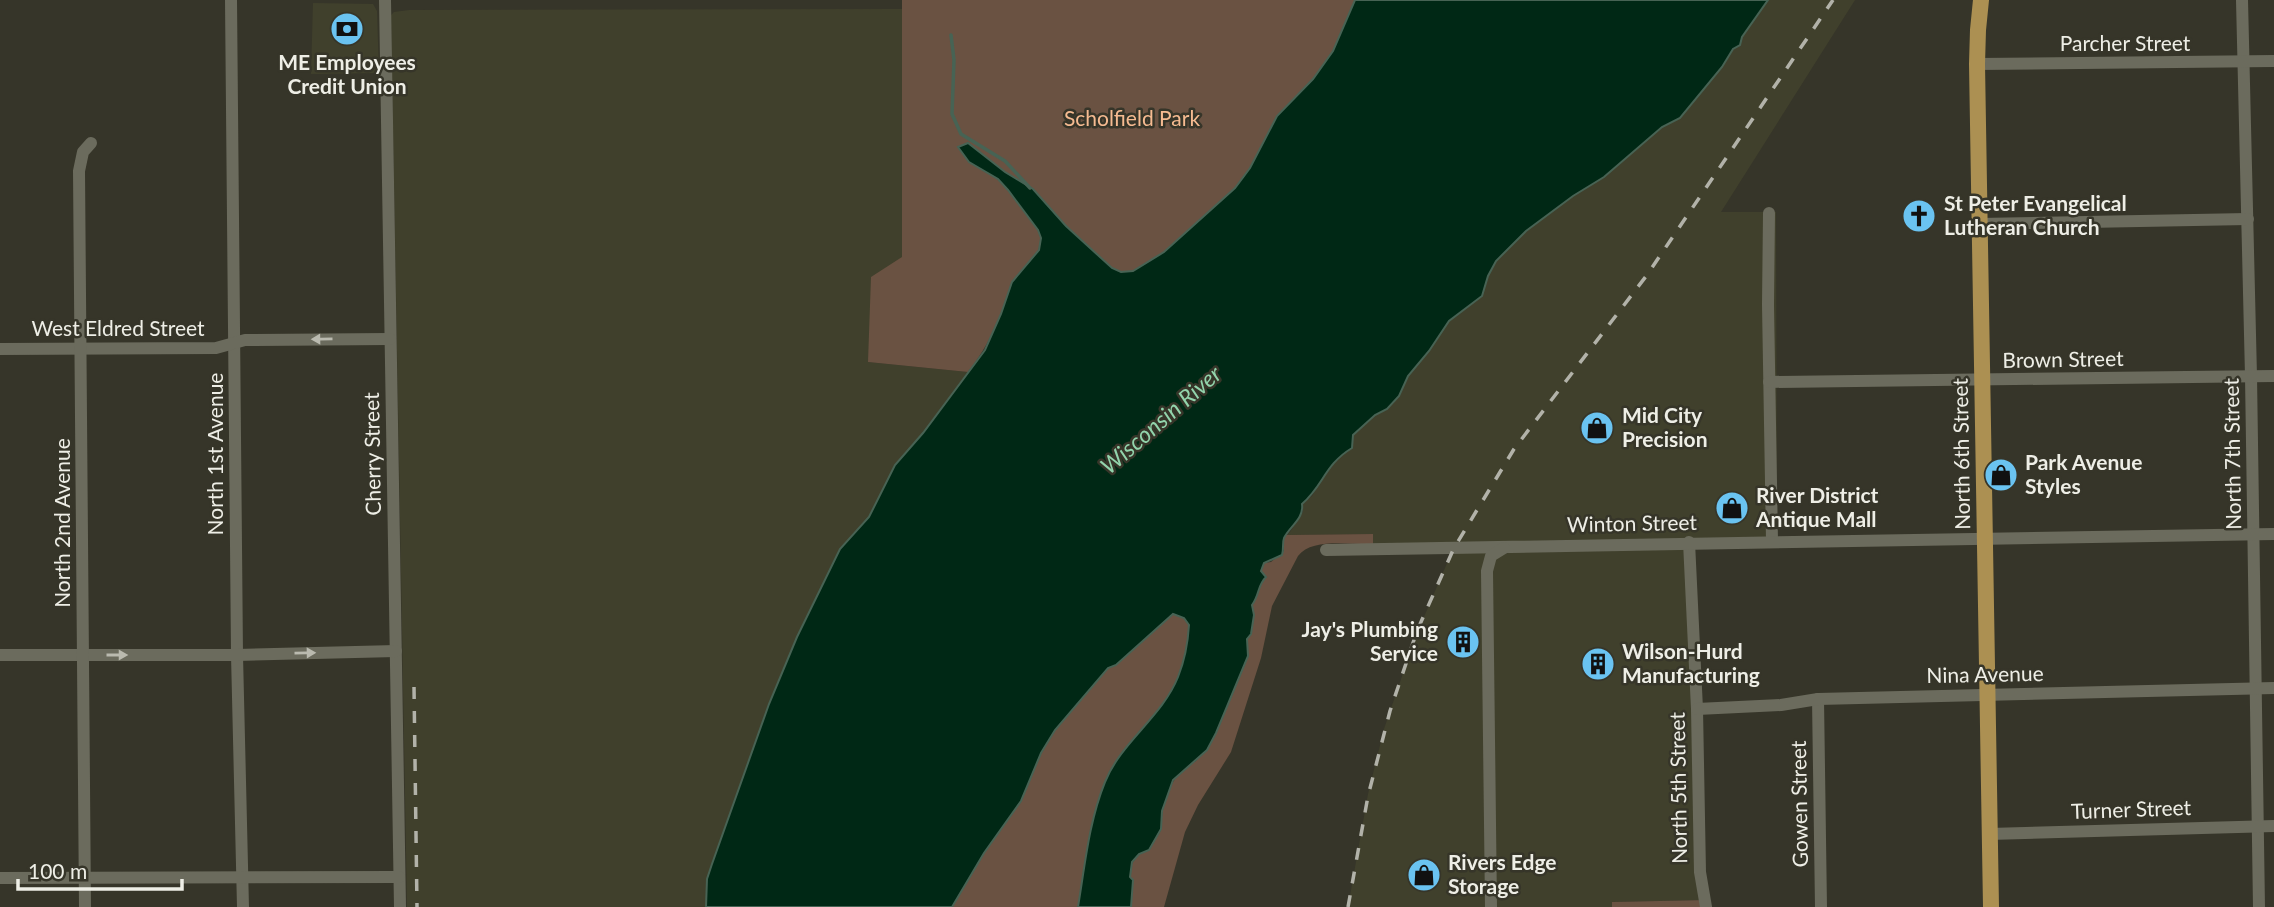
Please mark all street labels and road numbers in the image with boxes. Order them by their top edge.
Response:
street label: Parcher Street [2060,30,2191,55]
street label: West Eldred Street [31,315,205,340]
street label: Brown Street [2002,345,2124,372]
street label: North 1st Avenue [202,373,227,535]
street label: North 6th Street [1947,377,1974,530]
street label: North 7th Street [2218,377,2245,530]
street label: Cherry Street [358,392,385,516]
street label: North 2nd Avenue [49,438,74,608]
street label: Winton Street [1567,509,1698,536]
street label: Nina Avenue [1926,660,2044,687]
street label: North 5th Street [1664,711,1691,864]
street label: Gowen Street [1785,740,1812,868]
street label: Turner Street [2070,794,2192,823]

